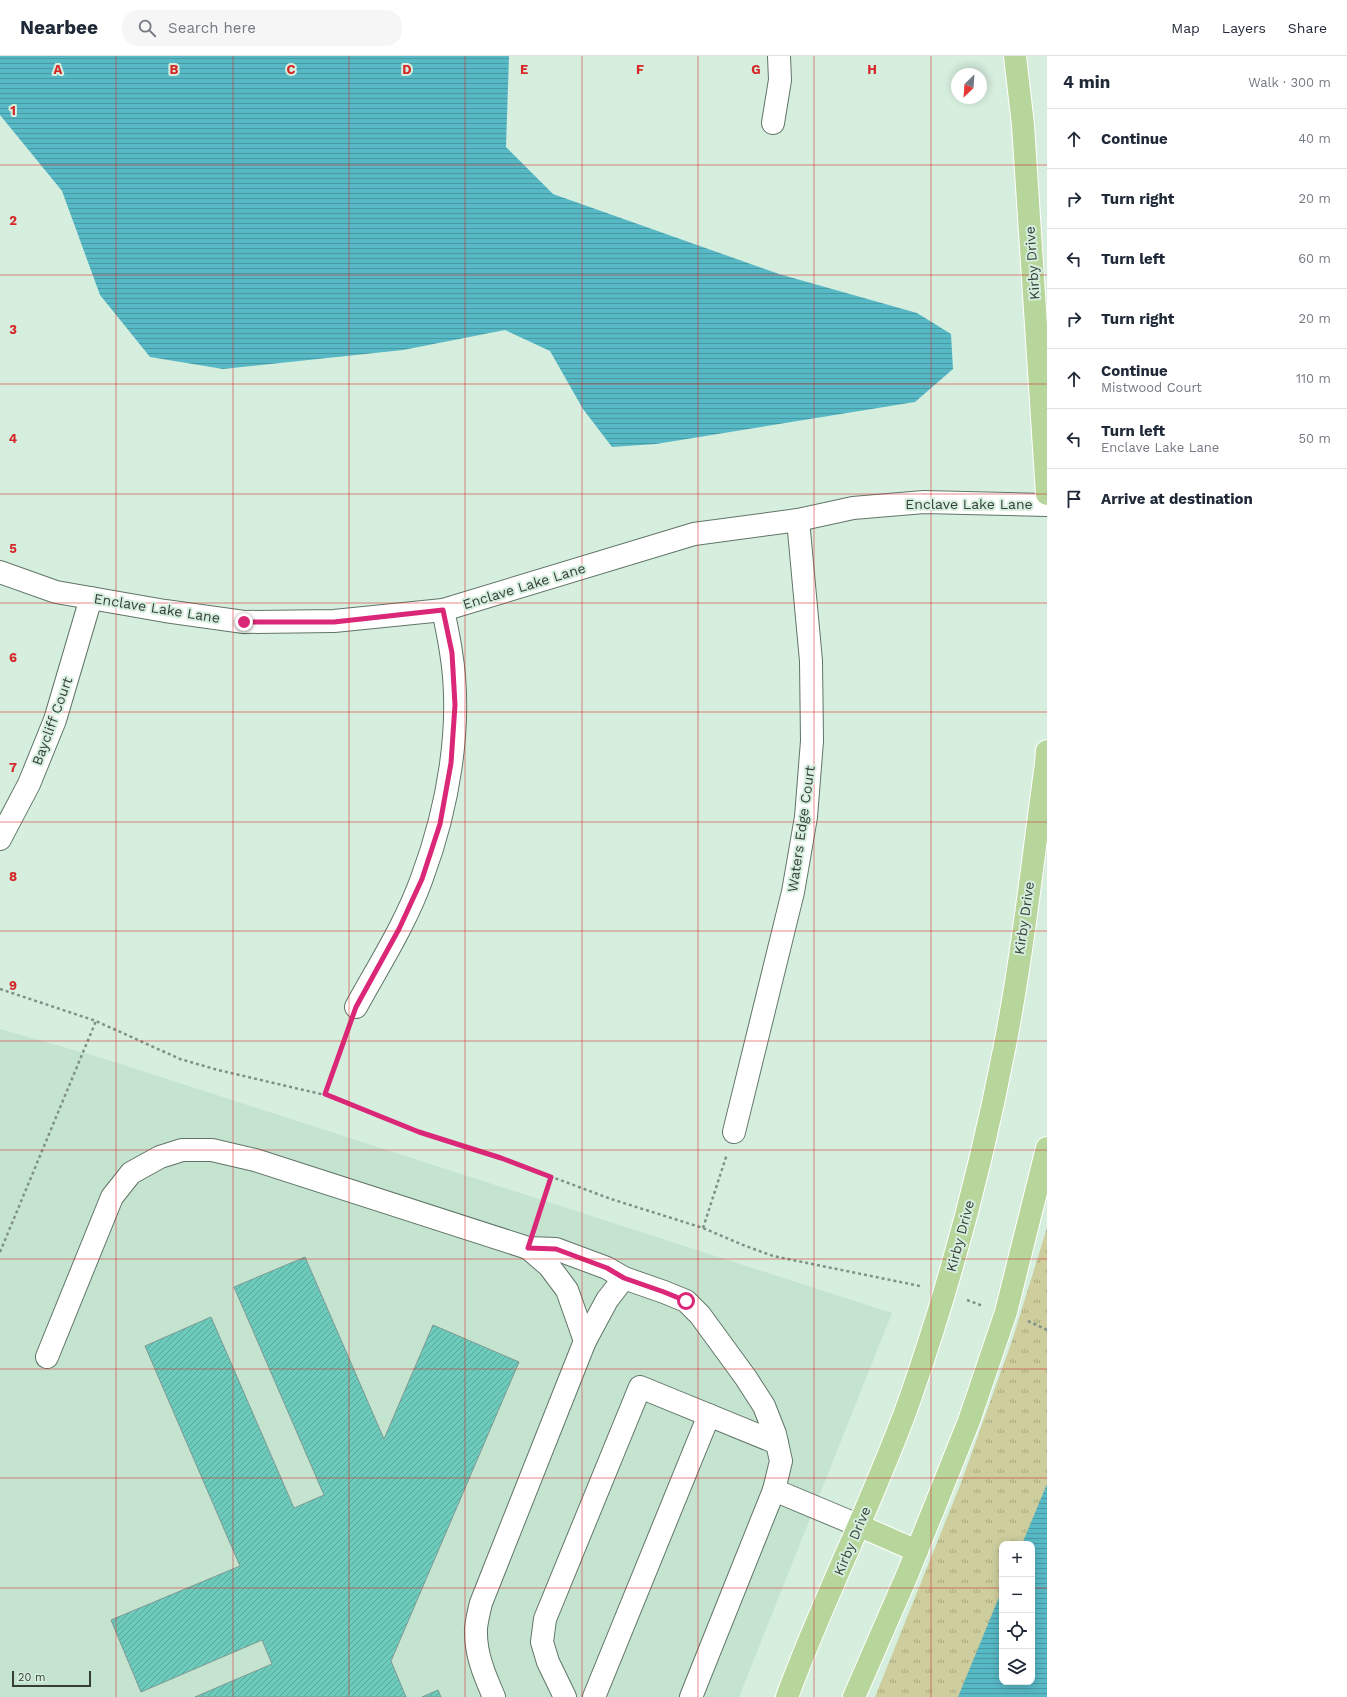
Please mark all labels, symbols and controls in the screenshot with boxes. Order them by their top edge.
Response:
search box [122,10,402,46]
text: Nearbee [20,16,98,39]
icon: search [136,17,158,39]
text: Search here [168,19,256,37]
text: Map [1171,20,1200,36]
text: Layers [1222,20,1266,36]
text: Share [1288,20,1327,36]
text: A [54,62,63,77]
text: B [170,62,179,77]
text: C [287,62,296,77]
text: D [402,62,412,77]
text: E [520,62,528,77]
text: F [636,62,644,77]
text: G [751,62,761,77]
text: H [867,62,877,77]
north arrow [951,68,987,104]
text: 4 min [1063,72,1110,92]
text: Walk · 300 m [1248,75,1331,90]
text: 1 [10,103,16,118]
icon: ahead [1063,128,1085,150]
text: Continue [1101,130,1168,148]
text: 40 m [1298,131,1331,146]
icon: right [1063,188,1085,210]
text: Turn right [1101,190,1174,208]
text: 20 m [1299,191,1331,206]
text: 2 [9,213,17,228]
street label: Kirby Drive [1021,226,1043,300]
icon: left [1063,248,1085,270]
text: Turn left [1101,250,1165,268]
text: 60 m [1298,251,1331,266]
icon: right [1063,308,1085,330]
text: Turn right [1101,310,1174,328]
text: 20 m [1299,311,1331,326]
text: 3 [9,322,17,337]
text: Continue [1101,362,1168,380]
icon: ahead [1063,368,1085,390]
text: 110 m [1296,371,1331,386]
text: Mistwood Court [1101,380,1202,395]
text: Turn left [1101,422,1165,440]
icon: left [1063,428,1085,450]
text: 4 [9,431,18,446]
text: 50 m [1299,431,1331,446]
text: Enclave Lake Lane [1101,440,1219,455]
icon: arrive [1063,488,1085,510]
text: Arrive at destination [1101,490,1253,508]
street label: Enclave Lake Lane [905,496,1033,512]
text: 5 [9,541,17,556]
street label: Enclave Lake Lane [461,560,587,612]
street label: Enclave Lake Lane [93,590,221,626]
route end [235,613,253,631]
text: 6 [9,650,17,665]
street label: Baycliff Court [29,675,75,767]
text: 7 [9,760,17,775]
street label: Waters Edge Court [784,765,818,893]
text: 8 [9,869,17,884]
street label: Kirby Drive [1011,880,1037,956]
text: 9 [9,978,17,993]
street label: Kirby Drive [943,1198,977,1274]
route start [677,1292,695,1310]
street label: Kirby Drive [830,1504,874,1578]
map controls [999,1541,1035,1685]
button: + [999,1541,1035,1577]
button: − [999,1577,1035,1613]
button: locate [999,1613,1035,1649]
button: layers [999,1649,1035,1685]
scale bar [12,1669,91,1688]
text: 20 m [18,1671,46,1684]

